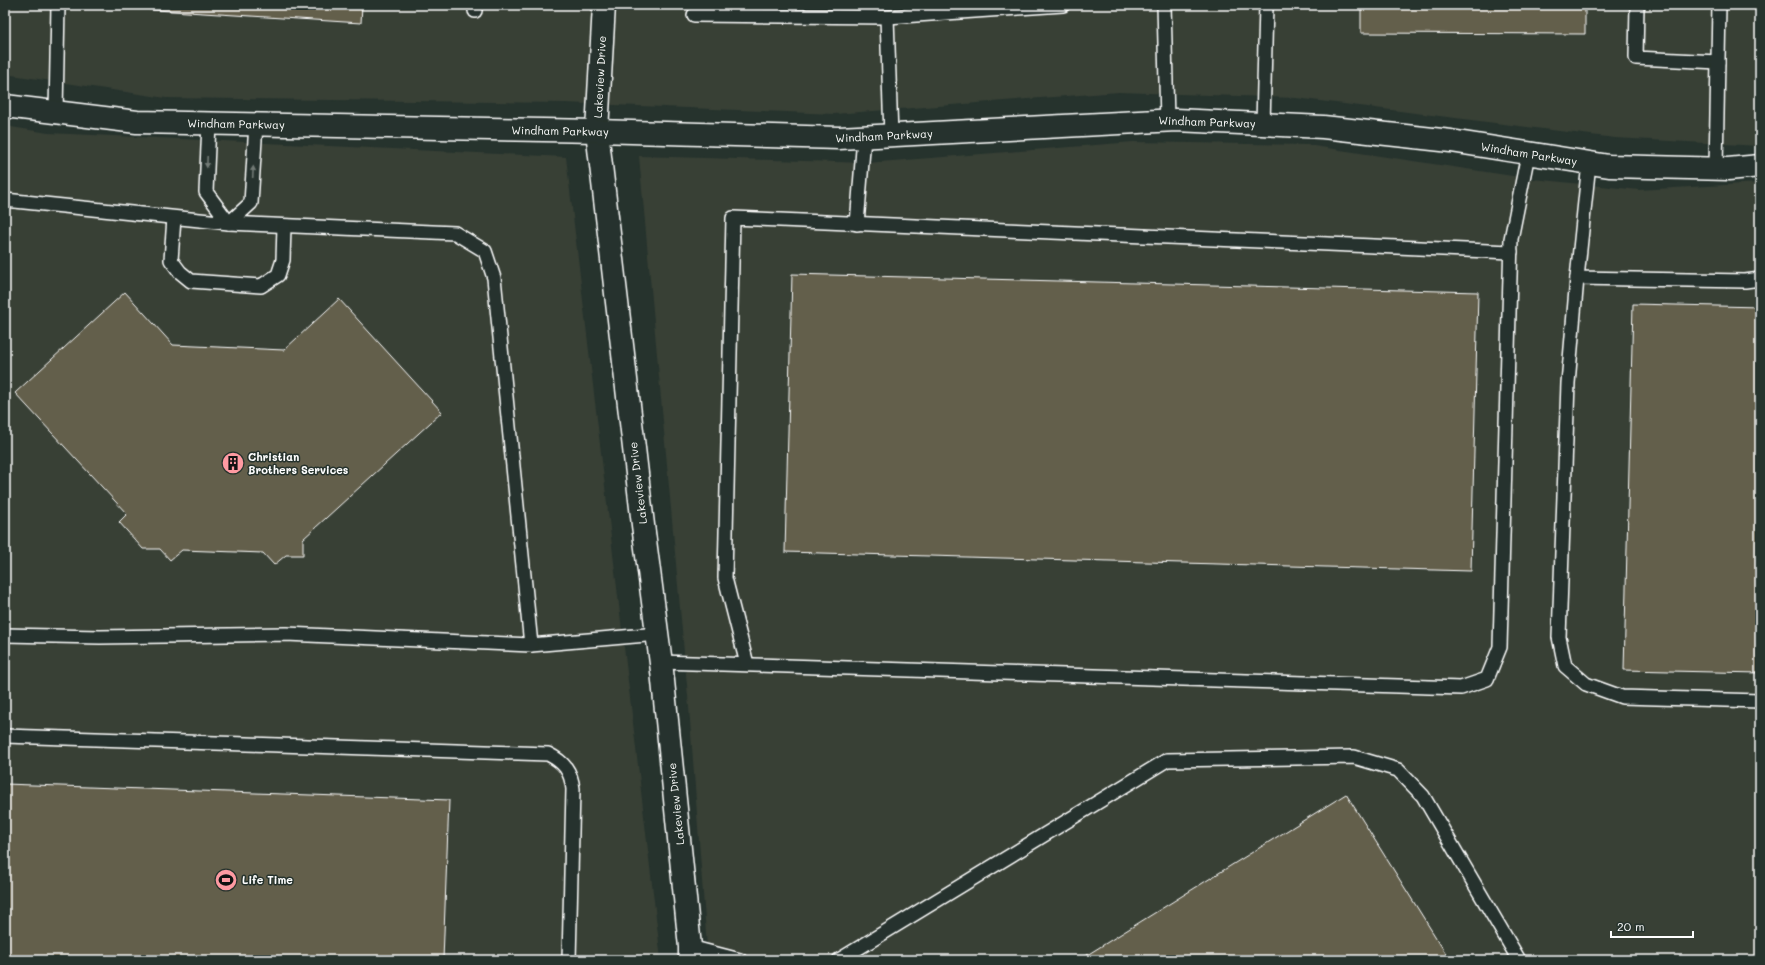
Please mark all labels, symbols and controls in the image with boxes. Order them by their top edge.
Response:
street label: Lakeview Drive [590,35,609,119]
street label: Windham Parkway [1158,112,1256,131]
street label: Windham Parkway [187,115,285,132]
street label: Windham Parkway [511,122,609,139]
street label: Windham Parkway [835,125,933,146]
street label: Windham Parkway [1480,138,1579,169]
one-way arrow [204,156,210,169]
one-way arrow [249,166,256,178]
street label: Lakeview Drive [625,441,650,525]
place label: Christian Brothers Services [248,449,349,477]
building icon: Christian Brothers Services [220,450,246,476]
street label: Lakeview Drive [664,762,687,846]
sports icon: Life Time [213,867,239,893]
place label: Life Time [242,872,293,887]
scale bar [1611,913,1693,939]
text: 20 m [1617,918,1645,934]

